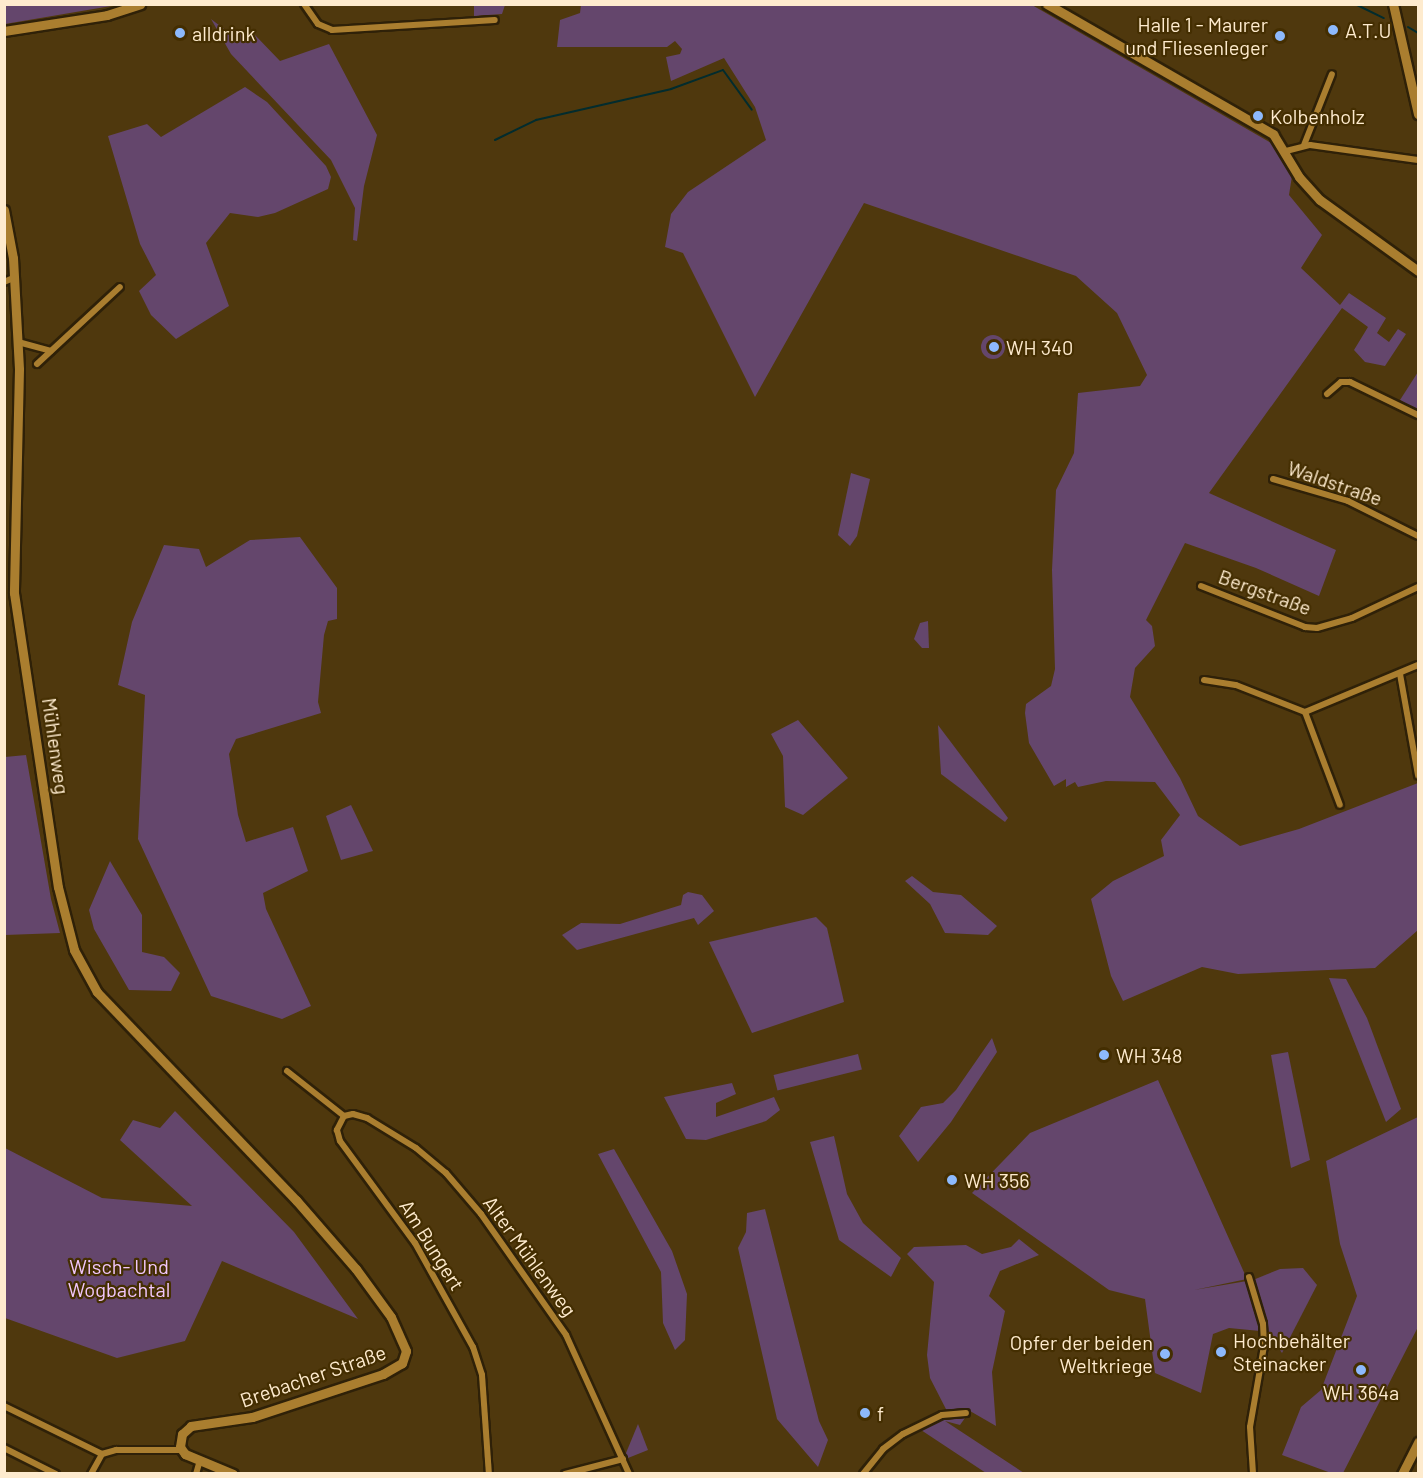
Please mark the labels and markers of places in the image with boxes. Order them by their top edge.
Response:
place label: Halle 1 - Maurer und Fliesenleger [1125,13,1268,60]
place label: A.T.U [1345,18,1391,42]
place label: alldrink [192,21,255,45]
marker: A.T.U [1326,23,1340,37]
marker: alldrink [173,26,187,40]
marker: Halle 1 - Maurer und Fliesenleger [1273,29,1287,43]
place label: Kolbenholz [1270,104,1365,128]
marker: Kolbenholz [1251,109,1265,123]
place label: WH 340 [1006,335,1073,359]
marker: WH 340 [987,340,1001,354]
place label: WH 348 [1116,1043,1182,1067]
marker: WH 348 [1097,1048,1111,1062]
place label: WH 356 [964,1168,1030,1192]
marker: WH 356 [945,1173,959,1187]
place label: Hochbehälter Steinacker [1233,1328,1350,1375]
place label: Opfer der beiden Weltkriege [1010,1330,1153,1377]
marker: Hochbehälter Steinacker [1214,1345,1228,1359]
marker: Opfer der beiden Weltkriege [1158,1347,1172,1361]
marker: WH 364a [1354,1363,1368,1377]
place label: WH 364a [1323,1380,1399,1404]
place label: f [877,1401,884,1425]
marker: f [858,1406,872,1420]

